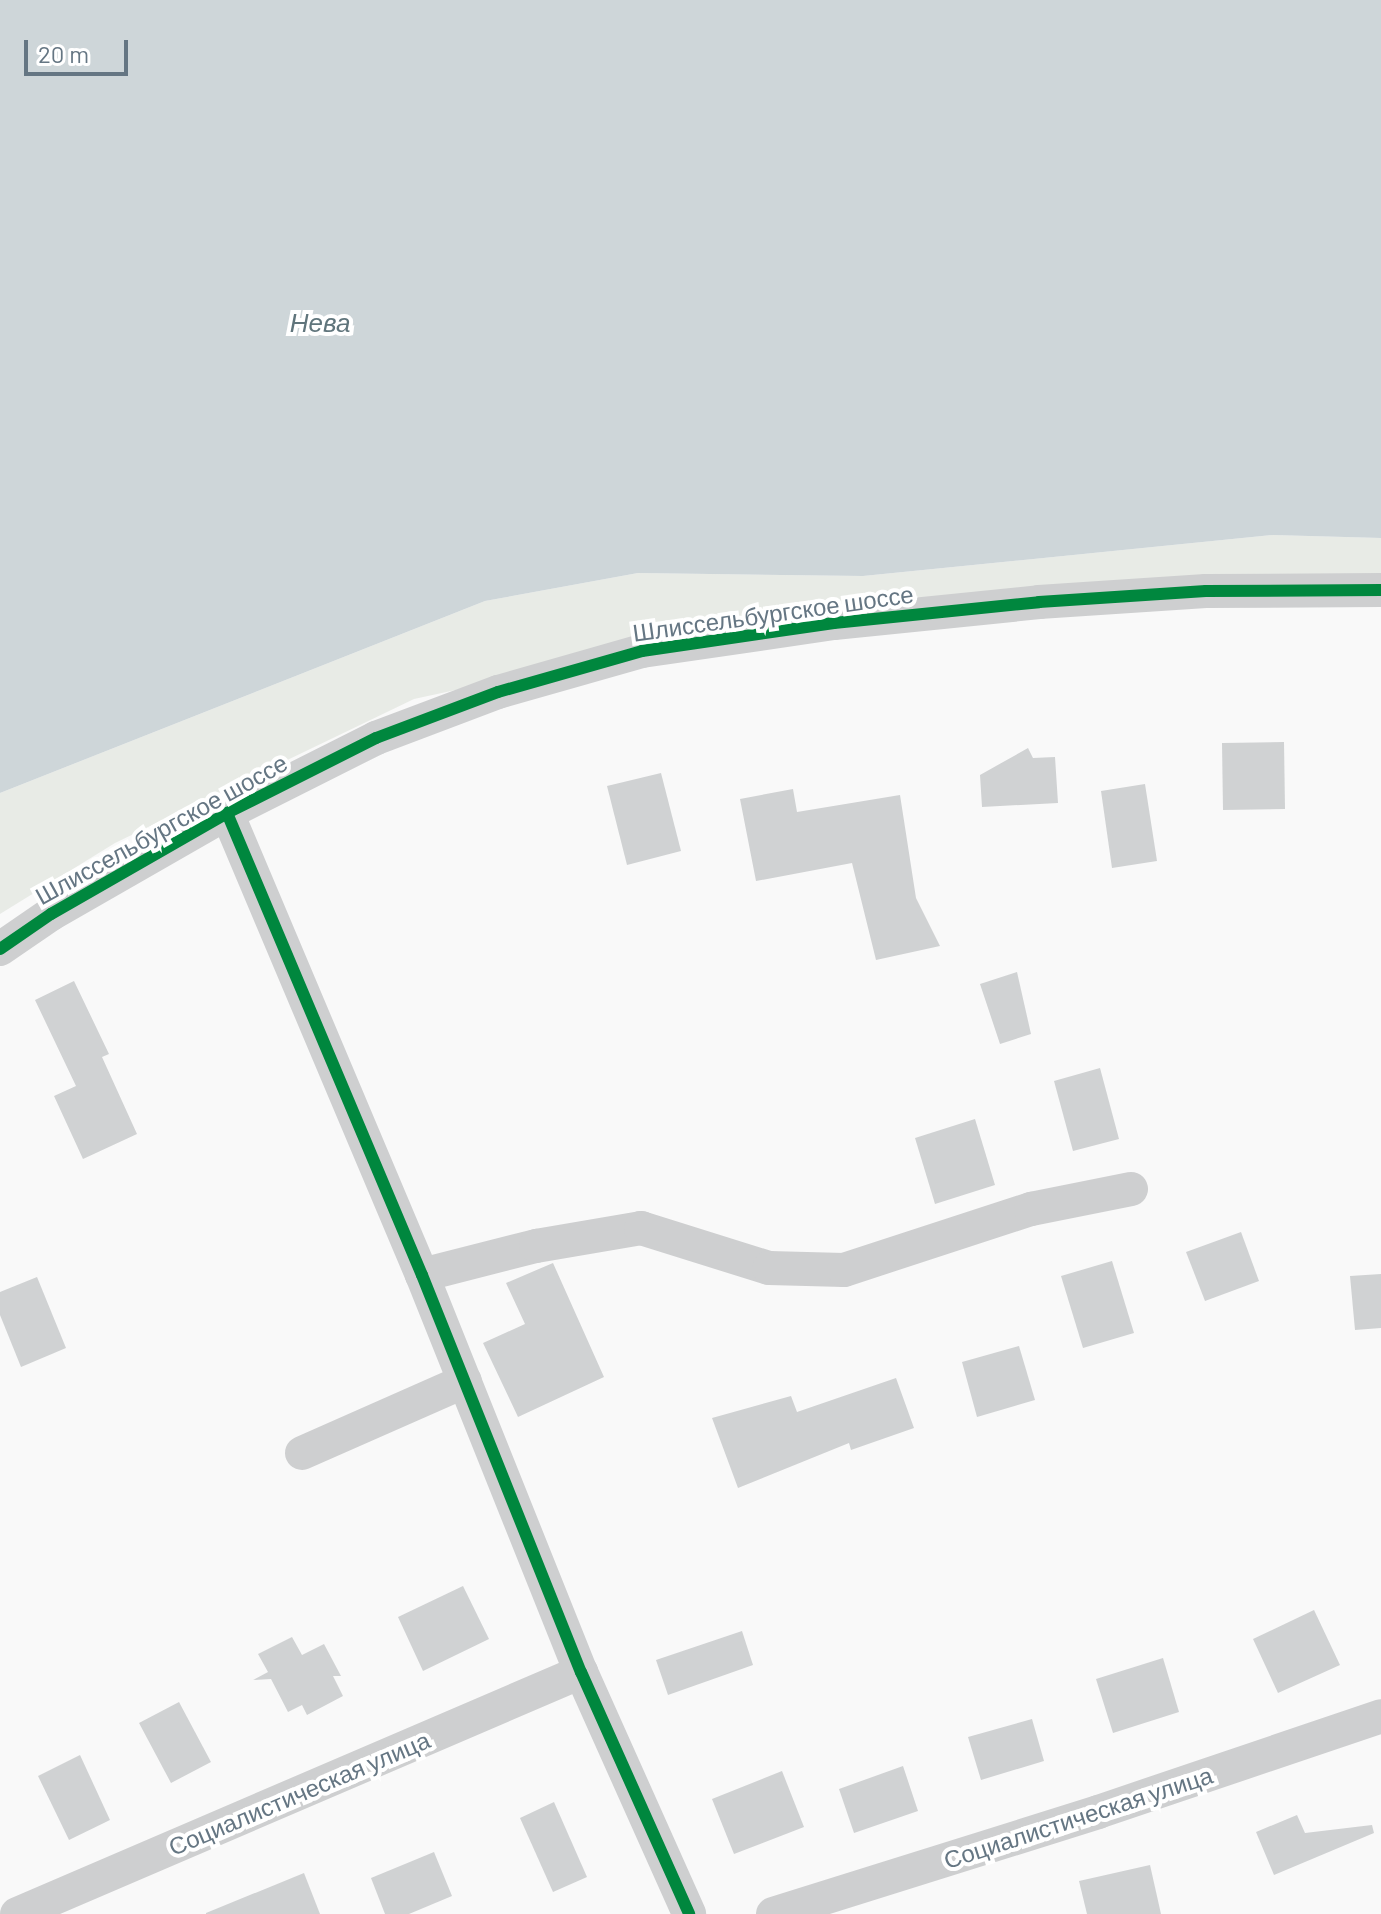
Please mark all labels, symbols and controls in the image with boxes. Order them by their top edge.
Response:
scale bar [28,24,132,74]
text: 20 m [38,39,89,68]
water label: Нева [290,306,350,338]
street label: Шлиссельбургское шоссе [631,579,915,647]
street label: Шлиссельбургское шоссе [30,748,292,910]
street label: Социалистическая улица [164,1725,434,1861]
street label: Социалистическая улица [940,1760,1216,1874]

